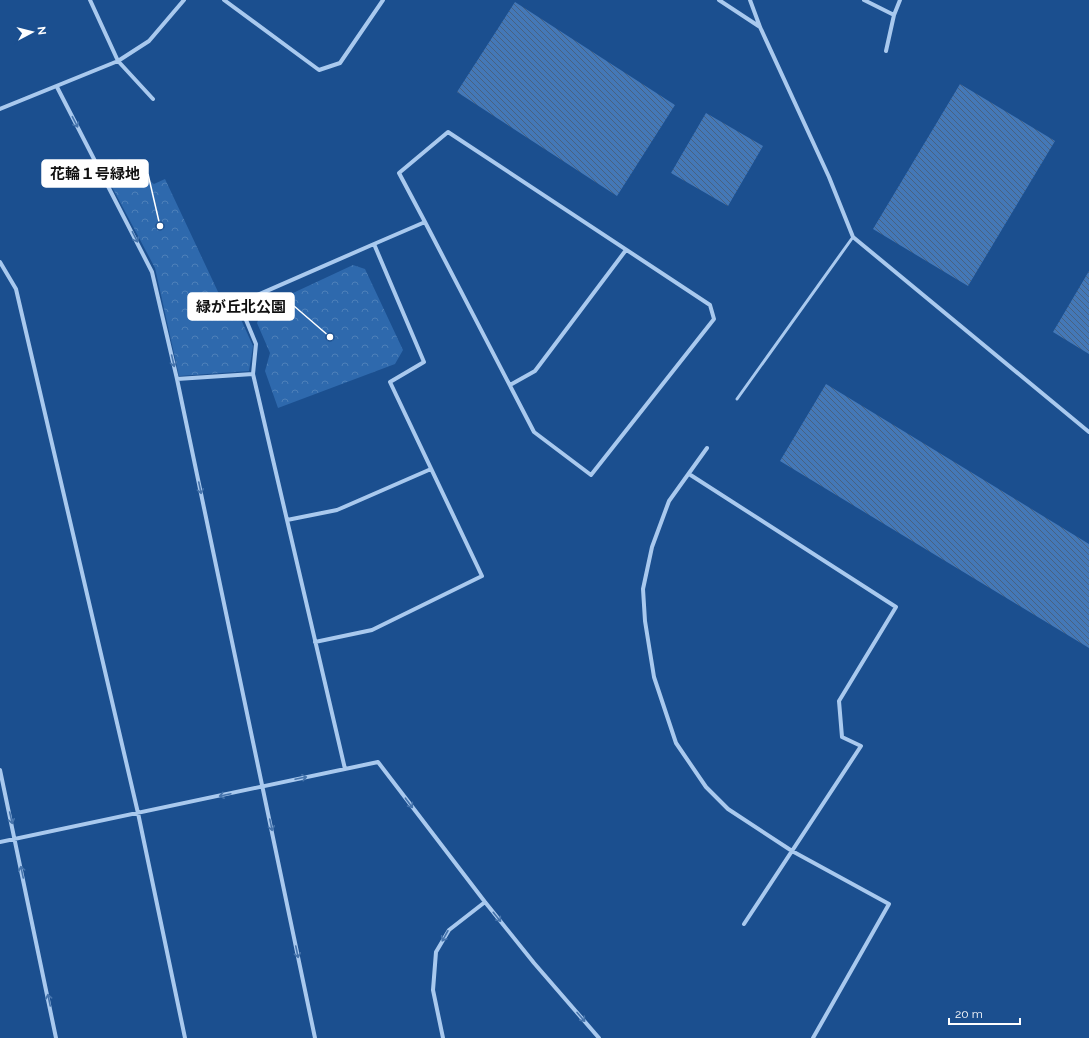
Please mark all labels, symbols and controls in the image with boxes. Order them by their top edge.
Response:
north arrow [12,12,52,52]
text: N [34,26,48,36]
one-way arrow [72,115,79,127]
callout: 花輪１号緑地 [42,160,148,187]
text: 花輪１号緑地 [50,165,140,183]
one-way arrow [131,231,139,243]
callout: 緑が丘北公園 [188,293,294,320]
text: 緑が丘北公園 [196,298,286,316]
one-way arrow [170,354,177,367]
one-way arrow [197,481,205,494]
one-way arrow [295,774,308,782]
one-way arrow [219,791,232,799]
one-way arrow [405,798,414,809]
one-way arrow [7,811,15,824]
one-way arrow [267,818,275,831]
one-way arrow [18,866,26,879]
one-way arrow [493,912,502,923]
one-way arrow [441,930,449,942]
one-way arrow [294,945,302,958]
one-way arrow [44,994,52,1007]
scale bar [949,1000,1020,1026]
text: 20 m [955,1007,983,1021]
one-way arrow [576,1012,586,1022]

